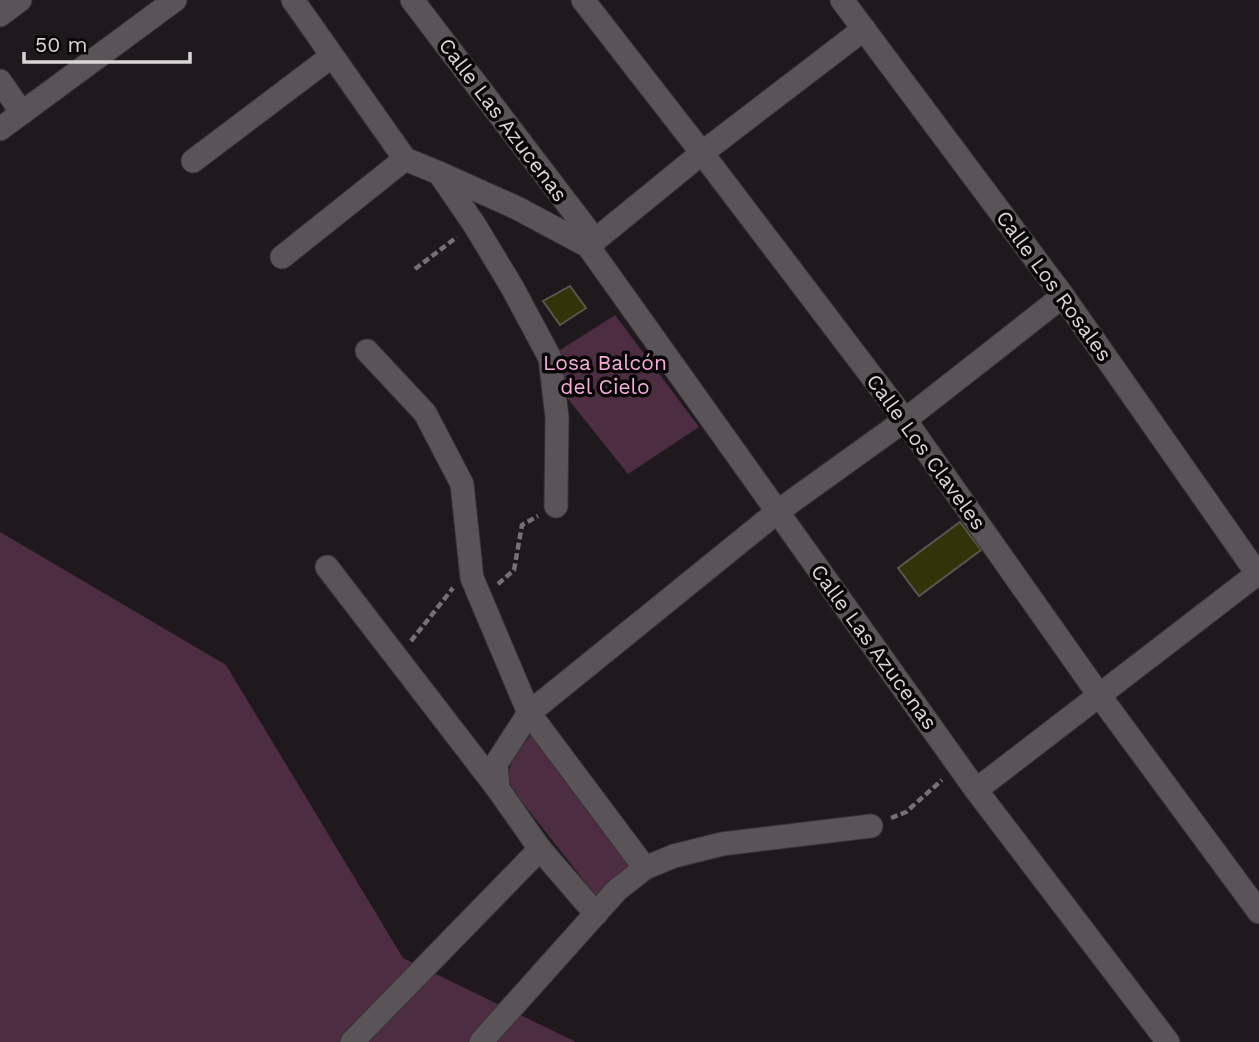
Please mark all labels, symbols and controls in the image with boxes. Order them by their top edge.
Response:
scale bar [24,21,191,65]
text: 50 m [35,32,87,57]
street label: Calle Las Azucenas [434,33,573,206]
street label: Calle Los Rosales [991,205,1117,366]
park label: Losa Balcón del Cielo [543,350,667,399]
street label: Calle Los Claveles [861,369,991,535]
street label: Calle Las Azucenas [806,559,943,734]

